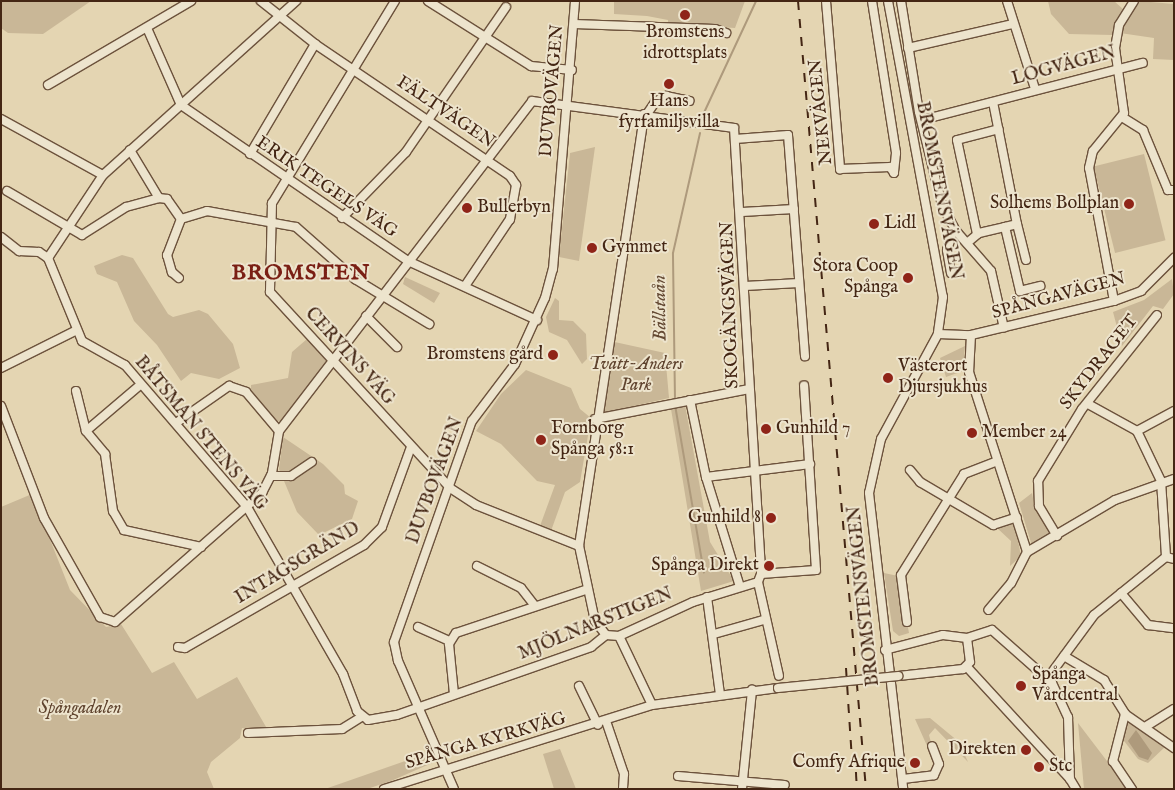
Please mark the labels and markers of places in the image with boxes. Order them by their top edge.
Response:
marker: Bromstens idrottsplats [679,9,691,21]
place label: Bromstens idrottsplats [643,23,727,66]
marker: Hans fyrfamiljsvilla [663,78,675,90]
place label: Hans fyrfamiljsvilla [618,92,720,134]
place label: Solhems Bollplan [990,193,1119,215]
place label: Bullerbyn [477,197,551,219]
marker: Solhems Bollplan [1123,198,1135,210]
marker: Bullerbyn [461,202,473,214]
place label: Lidl [884,213,916,235]
marker: Lidl [868,218,880,230]
place label: Gymmet [602,237,667,259]
marker: Gymmet [586,242,598,254]
place label: Stora Coop Spånga [813,257,898,300]
marker: Stora Coop Spånga [902,272,914,284]
place label: Bromstens gård [427,344,543,366]
marker: Bromstens gård [547,349,559,361]
place label: Västerort Djursjukhus [898,357,987,399]
marker: Västerort Djursjukhus [882,372,894,384]
place label: Gunhild 7 [776,418,850,440]
place label: Fornborg Spånga 58:1 [551,419,634,462]
place label: Member 24 [982,422,1067,444]
marker: Gunhild 7 [760,423,772,435]
marker: Member 24 [966,427,978,439]
marker: Fornborg Spånga 58:1 [535,434,547,446]
place label: Gunhild 8 [688,507,761,529]
marker: Gunhild 8 [765,512,777,524]
place label: Spånga Direkt [651,555,759,577]
marker: Spånga Direkt [763,560,775,572]
place label: Spånga Vårdcentral [1032,665,1118,708]
marker: Spånga Vårdcentral [1014,679,1028,693]
place label: Direkten [948,739,1016,761]
marker: Direkten [1020,744,1032,756]
place label: Comfy Afrique [793,752,905,774]
place label: Stc [1049,756,1072,778]
marker: Comfy Afrique [909,757,921,769]
marker: Stc [1033,761,1045,773]

